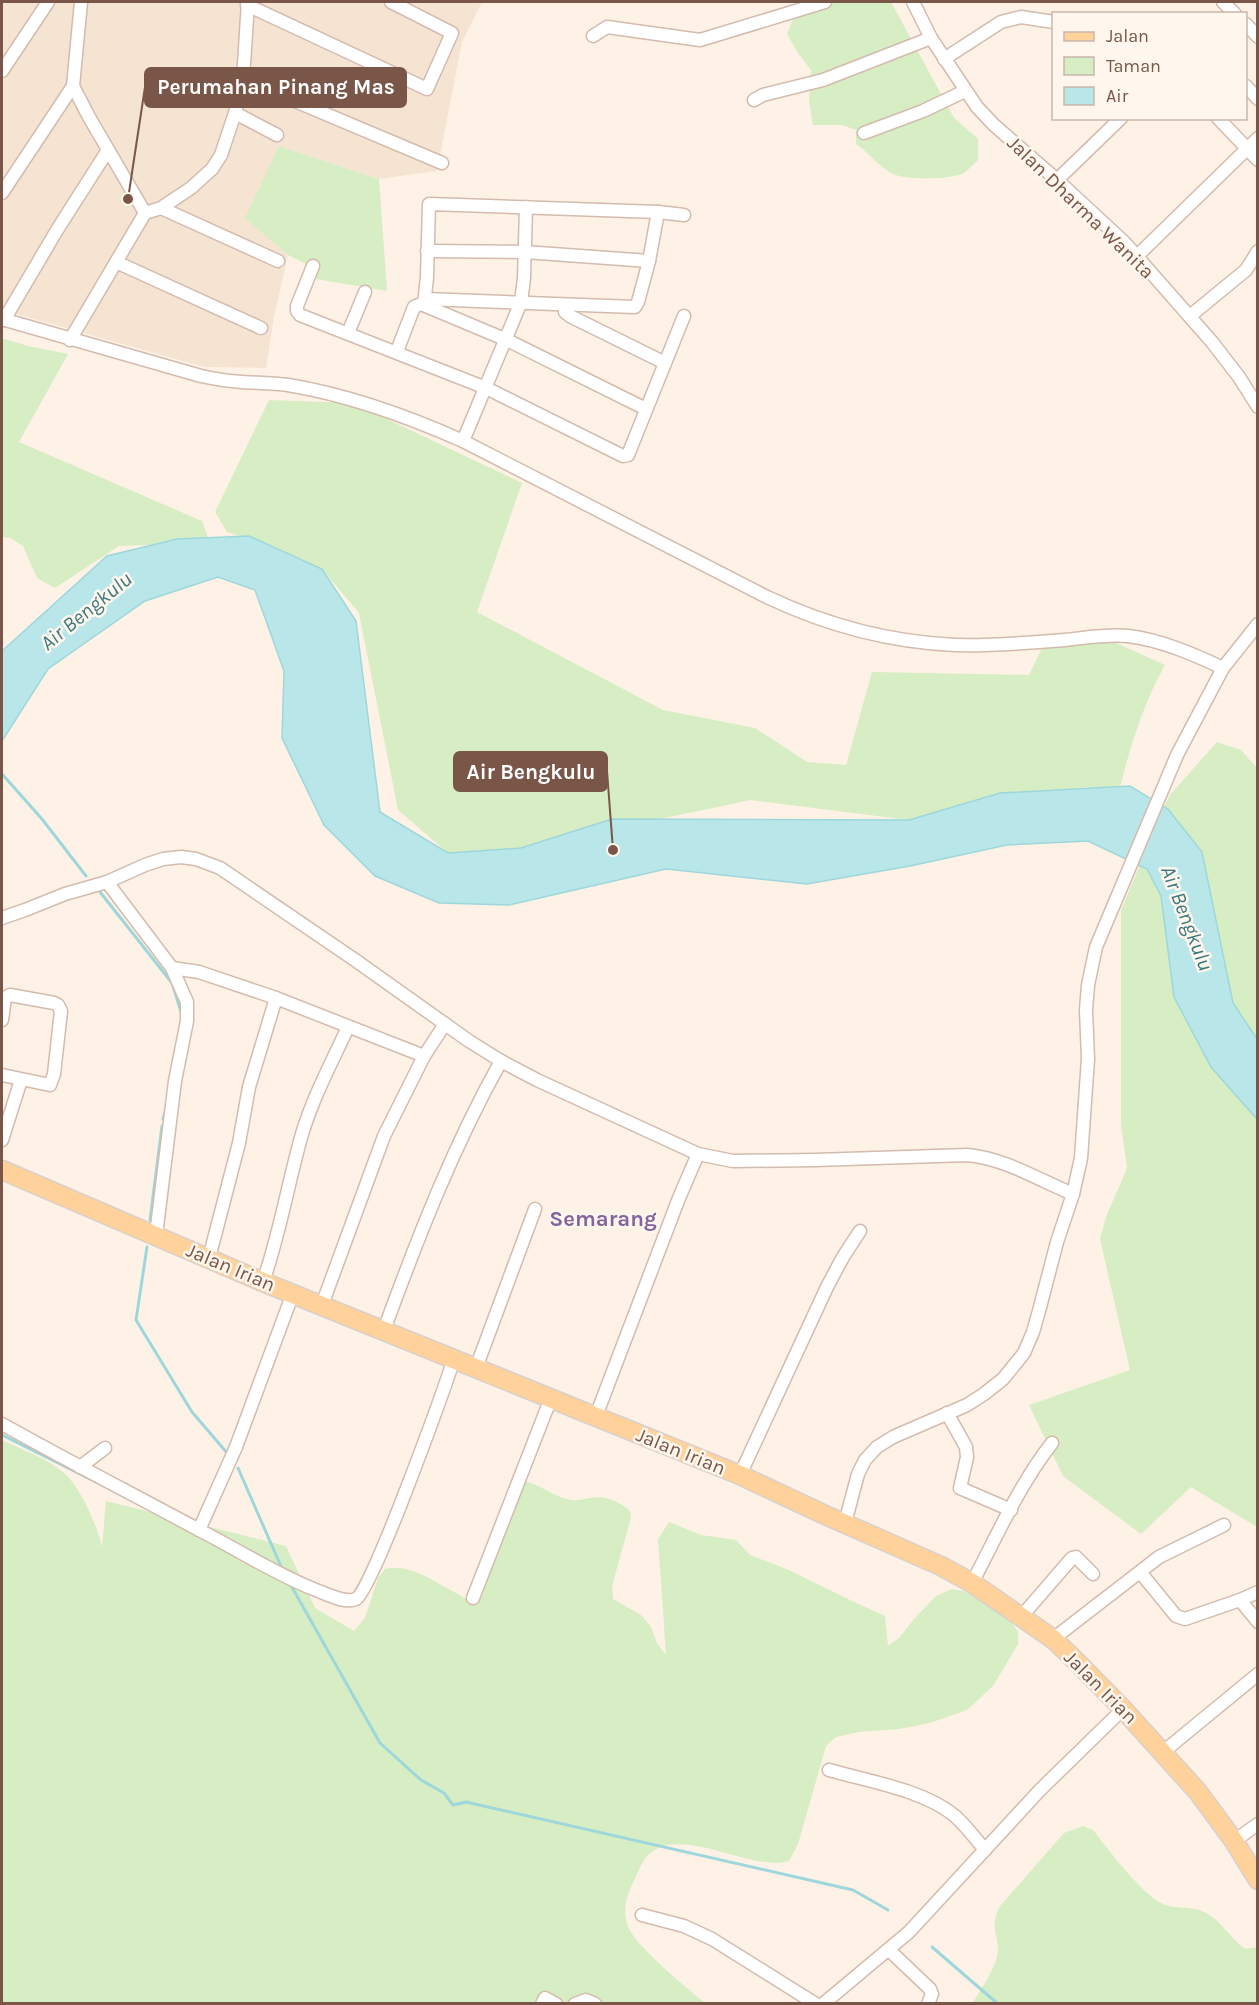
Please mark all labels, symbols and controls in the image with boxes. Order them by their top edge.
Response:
legend [1052,12,1247,120]
text: Jalan [1106,25,1149,47]
text: Taman [1106,55,1161,77]
callout: Perumahan Pinang Mas [145,68,406,107]
text: Perumahan Pinang Mas [157,75,395,99]
text: Air [1106,85,1129,107]
street label: Jalan Dharma Wanita [1002,131,1159,283]
water label: Air Bengkulu [35,567,137,655]
callout: Air Bengkulu [454,752,607,791]
text: Air Bengkulu [467,760,595,784]
water label: Air Bengkulu [1156,862,1218,974]
district label: Semarang [549,1206,657,1232]
street label: Jalan Irian [183,1238,279,1296]
street label: Jalan Irian [633,1423,729,1480]
street label: Jalan Irian [1059,1646,1142,1729]

